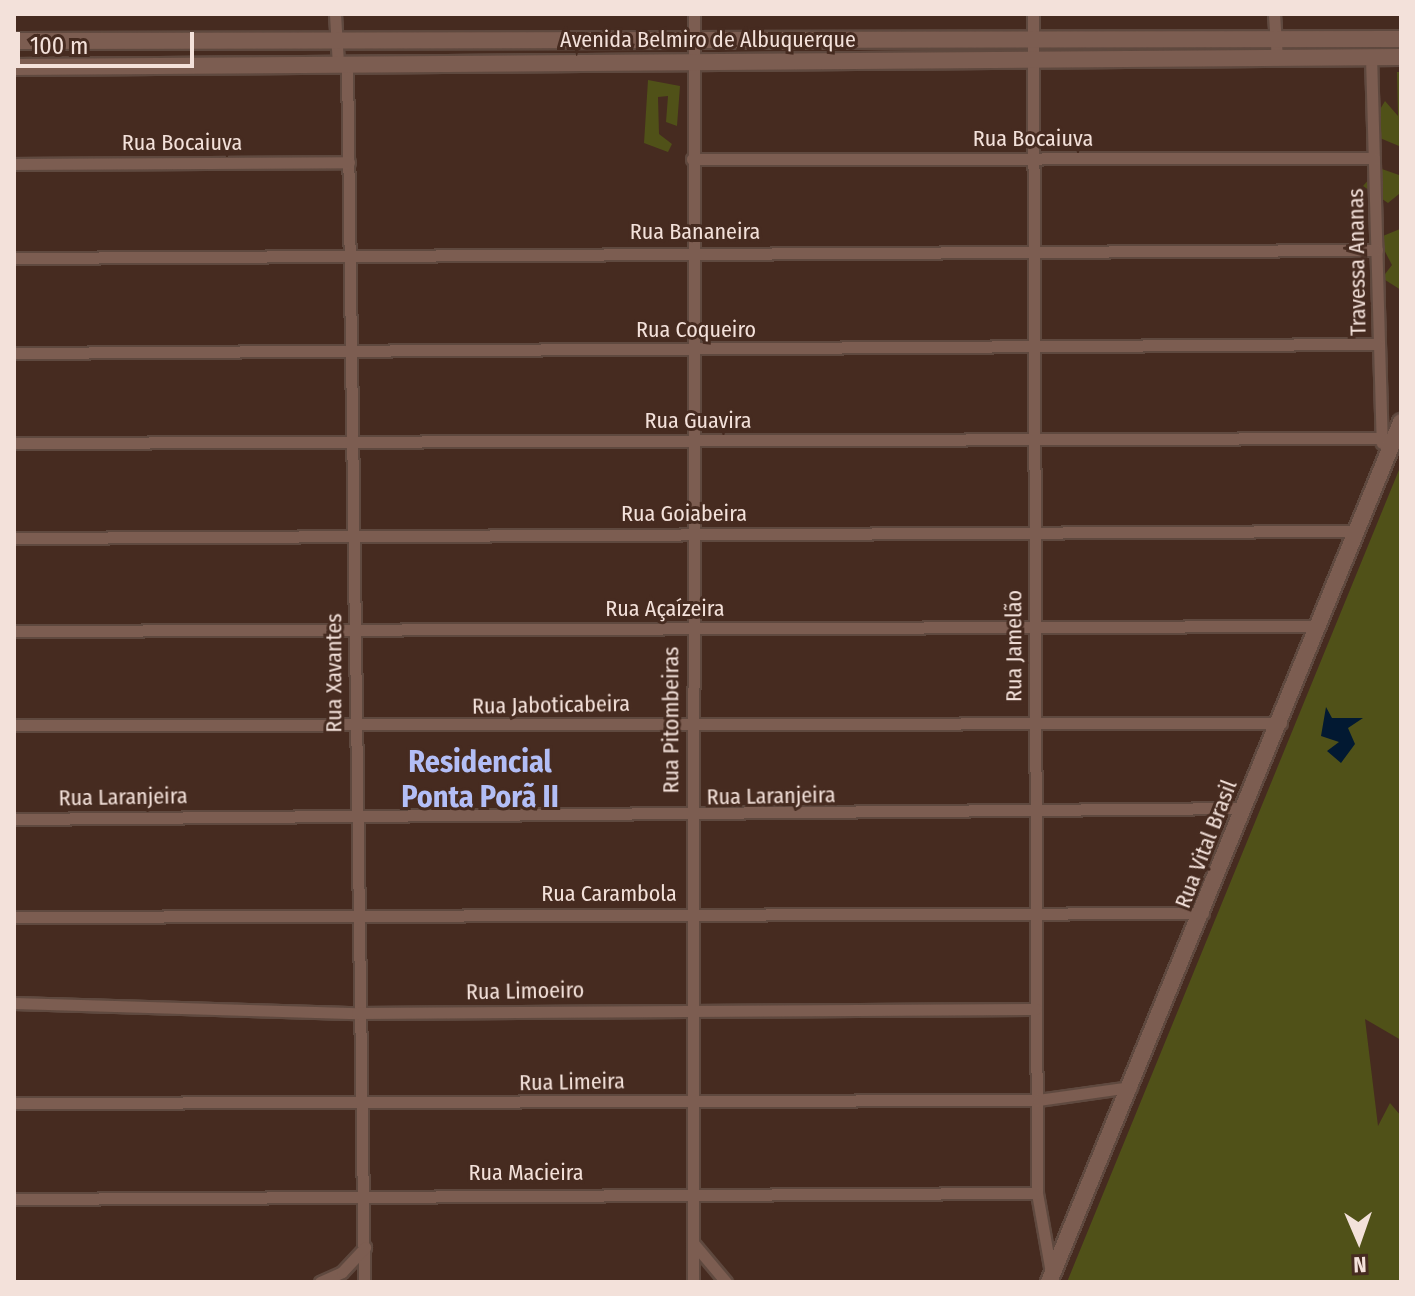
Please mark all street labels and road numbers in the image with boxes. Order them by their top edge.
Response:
street label: Avenida Belmiro de Albuquerque [560,27,856,53]
street label: Rua Bocaiuva [973,126,1093,152]
street label: Rua Bocaiuva [122,130,242,156]
street label: Travessa Ananas [1343,188,1371,336]
street label: Rua Bananeira [630,219,760,245]
street label: Rua Coqueiro [636,317,756,343]
street label: Rua Guavira [644,408,752,434]
street label: Rua Goiabeira [621,501,747,527]
street label: Rua Jamelão [1001,590,1027,702]
street label: Rua Açaízeira [605,596,725,622]
street label: Rua Xavantes [321,613,347,733]
street label: Rua Pitombeiras [658,647,684,793]
street label: Rua Jaboticabeira [472,690,630,720]
street label: Rua Vital Brasil [1169,776,1243,912]
street label: Rua Laranjeira [706,782,836,810]
street label: Rua Laranjeira [58,783,188,811]
street label: Rua Carambola [541,881,677,907]
street label: Rua Limoeiro [466,977,584,1005]
street label: Rua Limeira [519,1068,625,1096]
street label: Rua Macieira [468,1160,584,1186]

